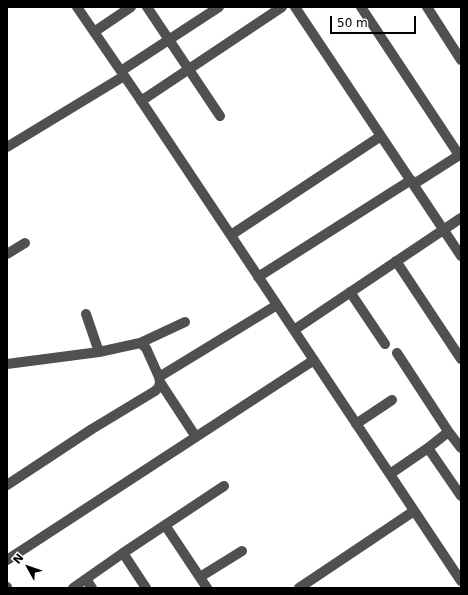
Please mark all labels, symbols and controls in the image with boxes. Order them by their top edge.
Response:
scale bar [332,8,418,34]
text: 50 m [337,16,368,30]
north arrow [8,547,48,587]
text: N [10,551,26,567]

